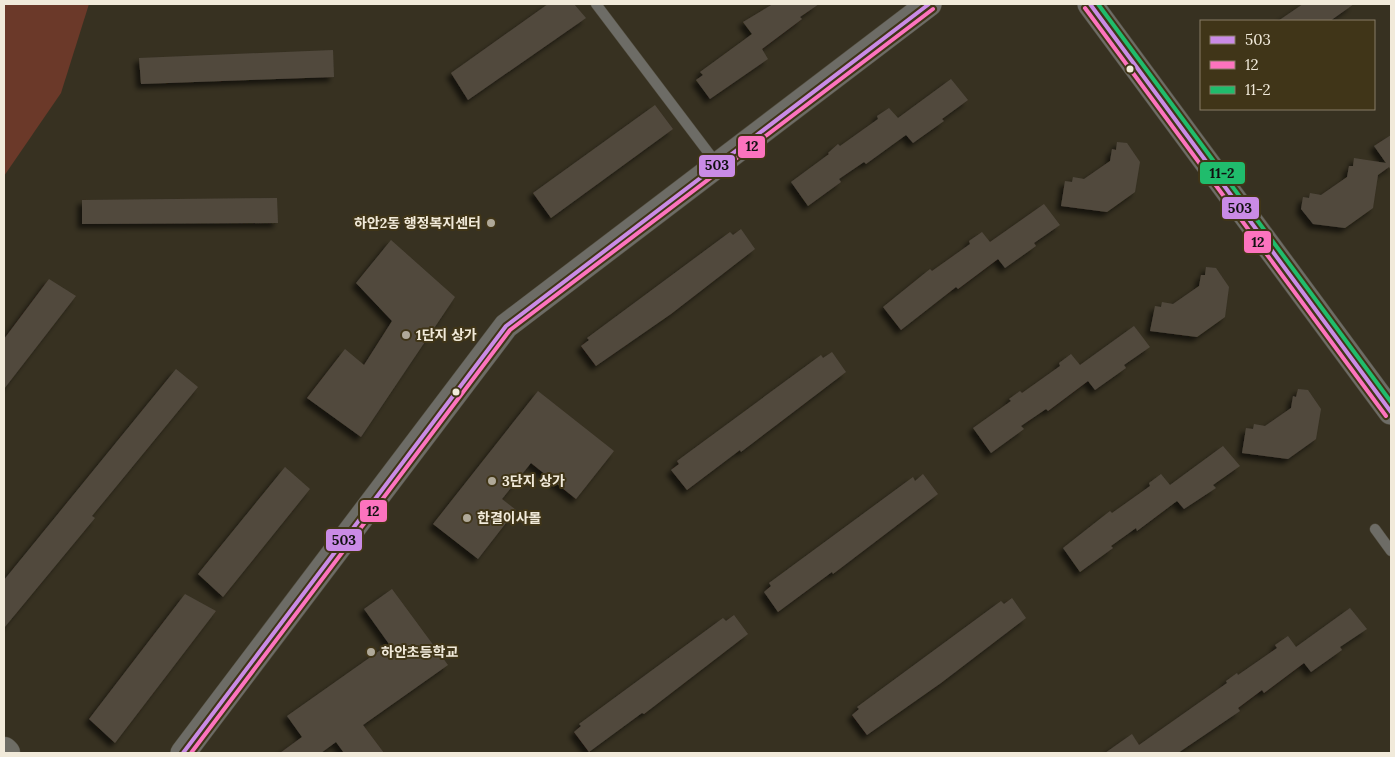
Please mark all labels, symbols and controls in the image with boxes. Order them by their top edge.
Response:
legend [1200,20,1375,110]
text: 503 [1245,30,1271,49]
text: 12 [1245,55,1259,74]
unlabelled marker [1125,64,1135,74]
text: 11-2 [1245,80,1271,99]
line badge: 12 [737,135,766,159]
text: 12 [745,137,759,155]
line badge: 503 [698,154,736,178]
text: 503 [705,156,729,174]
line badge: 11-2 [1199,161,1246,185]
text: 11-2 [1209,164,1235,182]
line badge: 503 [1221,196,1260,220]
text: 503 [1228,199,1252,217]
place label: 하안2동 행정복지센터 [354,214,481,232]
marker: 하안2동 행정복지센터 [485,217,497,229]
line badge: 12 [1243,230,1272,254]
text: 12 [1251,233,1265,251]
place label: 1단지 상가 [416,326,477,344]
marker: 1단지 상가 [400,329,412,341]
unlabelled marker [451,387,461,397]
place label: 3단지 상가 [502,472,565,490]
marker: 3단지 상가 [486,475,498,487]
line badge: 12 [359,499,388,523]
text: 12 [366,502,380,520]
place label: 한결이사몰 [477,509,542,527]
marker: 한결이사몰 [461,512,473,524]
line badge: 503 [325,528,363,552]
text: 503 [332,531,356,549]
place label: 하안초등학교 [381,643,458,661]
marker: 하안초등학교 [365,646,377,658]

